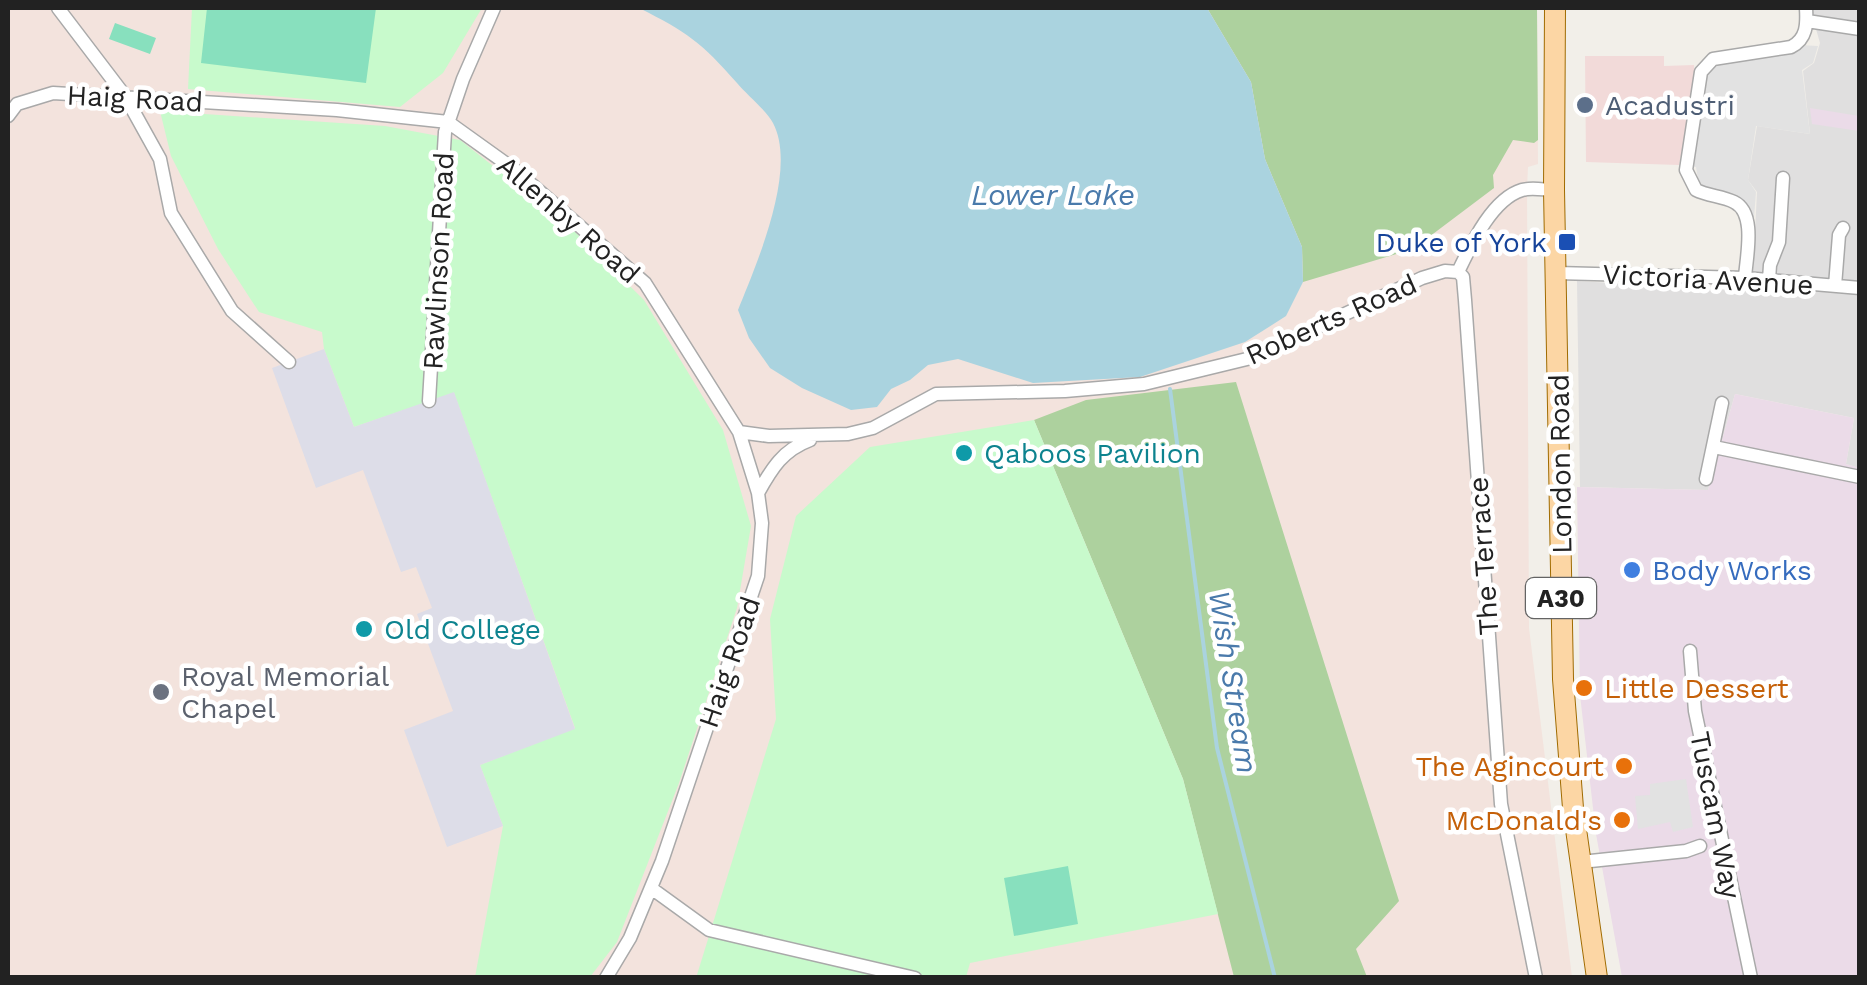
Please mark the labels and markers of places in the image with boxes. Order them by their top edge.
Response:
place label: Acadustri [1605,89,1735,122]
marker: Acadustri [1574,94,1596,116]
place label: Duke of York [1376,226,1547,259]
marker: Duke of York [1556,231,1578,253]
place label: Qaboos Pavilion [984,437,1201,470]
marker: Qaboos Pavilion [953,442,975,464]
place label: Body Works [1652,554,1812,587]
marker: Body Works [1621,559,1643,581]
place label: Old College [384,613,541,646]
marker: Old College [353,618,375,640]
place label: Royal Memorial Chapel [181,660,390,725]
place label: Little Dessert [1604,672,1789,705]
marker: Little Dessert [1573,677,1595,699]
marker: Royal Memorial Chapel [150,681,172,703]
place label: The Agincourt [1416,750,1604,783]
marker: The Agincourt [1613,755,1635,777]
place label: McDonald's [1445,804,1602,837]
marker: McDonald's [1611,809,1633,831]

